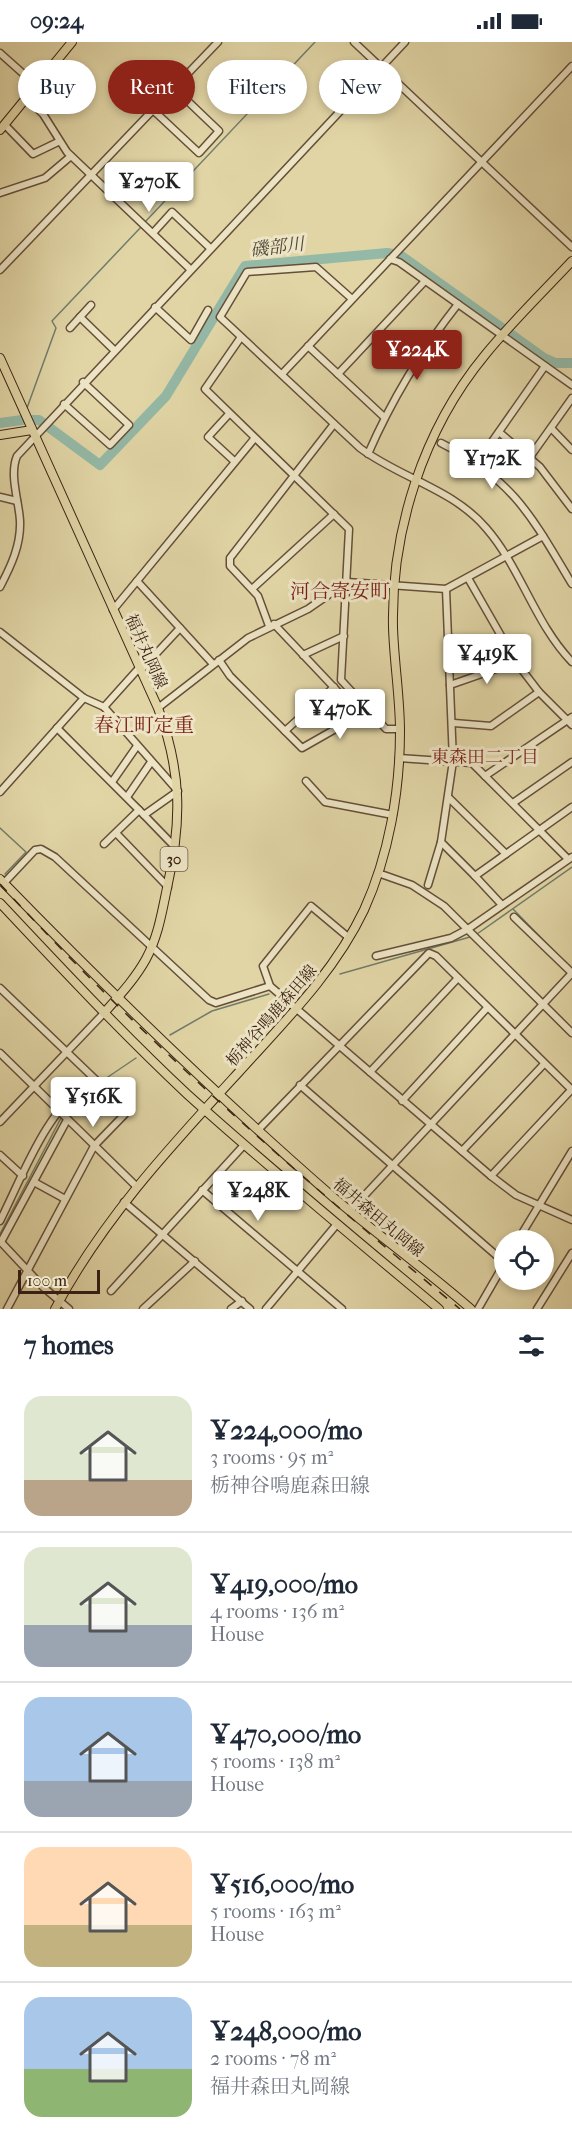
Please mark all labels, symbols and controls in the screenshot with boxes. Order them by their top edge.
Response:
text: 09:24 [30,8,83,34]
chip: Buy [18,60,96,114]
chip: Rent [108,60,195,114]
chip: Filters [207,60,307,114]
chip: New [319,60,402,114]
pin: ¥270K [107,162,191,213]
text: ¥270K [119,170,180,193]
water label: 磯部川 [249,234,307,261]
pin: ¥224K [375,330,459,381]
text: ¥224K [386,338,448,361]
pin: ¥172K [450,439,534,490]
text: ¥172K [463,447,521,470]
district label: 河合寄安町 [290,580,390,603]
street label: 福井丸岡線 [122,611,171,692]
pin: ¥419K [445,634,529,685]
text: ¥419K [457,642,517,665]
pin: ¥470K [298,689,382,740]
text: ¥470K [309,697,371,720]
district label: 春江町定重 [94,714,194,737]
district label: 東森田二丁目 [431,747,539,768]
road number: 30 [160,847,188,871]
street label: 栃神谷鳴鹿森田線 [222,961,321,1070]
pin: ¥516K [51,1077,135,1128]
text: ¥516K [65,1085,121,1108]
pin: ¥248K [216,1171,300,1222]
street label: 福井森田丸岡線 [330,1174,428,1261]
text: ¥248K [227,1179,289,1202]
map controls [494,1230,554,1290]
button: locate [494,1230,554,1290]
scale bar [18,1267,100,1294]
text: 100 m [27,1271,67,1290]
icon: filters [515,1329,548,1362]
text: 7 homes [24,1330,114,1361]
text: ¥224,000/mo [210,1415,362,1446]
icon: home [72,1420,144,1492]
text: 3 rooms · 95 m² [210,1446,333,1469]
text: 栃神谷鳴鹿森田線 [210,1474,370,1497]
text: ¥419,000/mo [210,1569,358,1600]
icon: home [72,1571,144,1643]
text: 4 rooms · 136 m² [210,1600,344,1623]
text: House [210,1623,264,1646]
text: ¥470,000/mo [210,1719,361,1750]
icon: home [72,1721,144,1793]
text: 5 rooms · 138 m² [210,1750,340,1773]
text: House [210,1773,264,1796]
text: ¥516,000/mo [210,1869,354,1900]
icon: home [72,1871,144,1943]
text: 5 rooms · 163 m² [210,1900,341,1923]
text: House [210,1923,264,1946]
text: ¥248,000/mo [210,2016,361,2047]
icon: home [72,2021,144,2093]
text: 2 rooms · 78 m² [210,2047,336,2070]
text: 福井森田丸岡線 [210,2075,350,2098]

